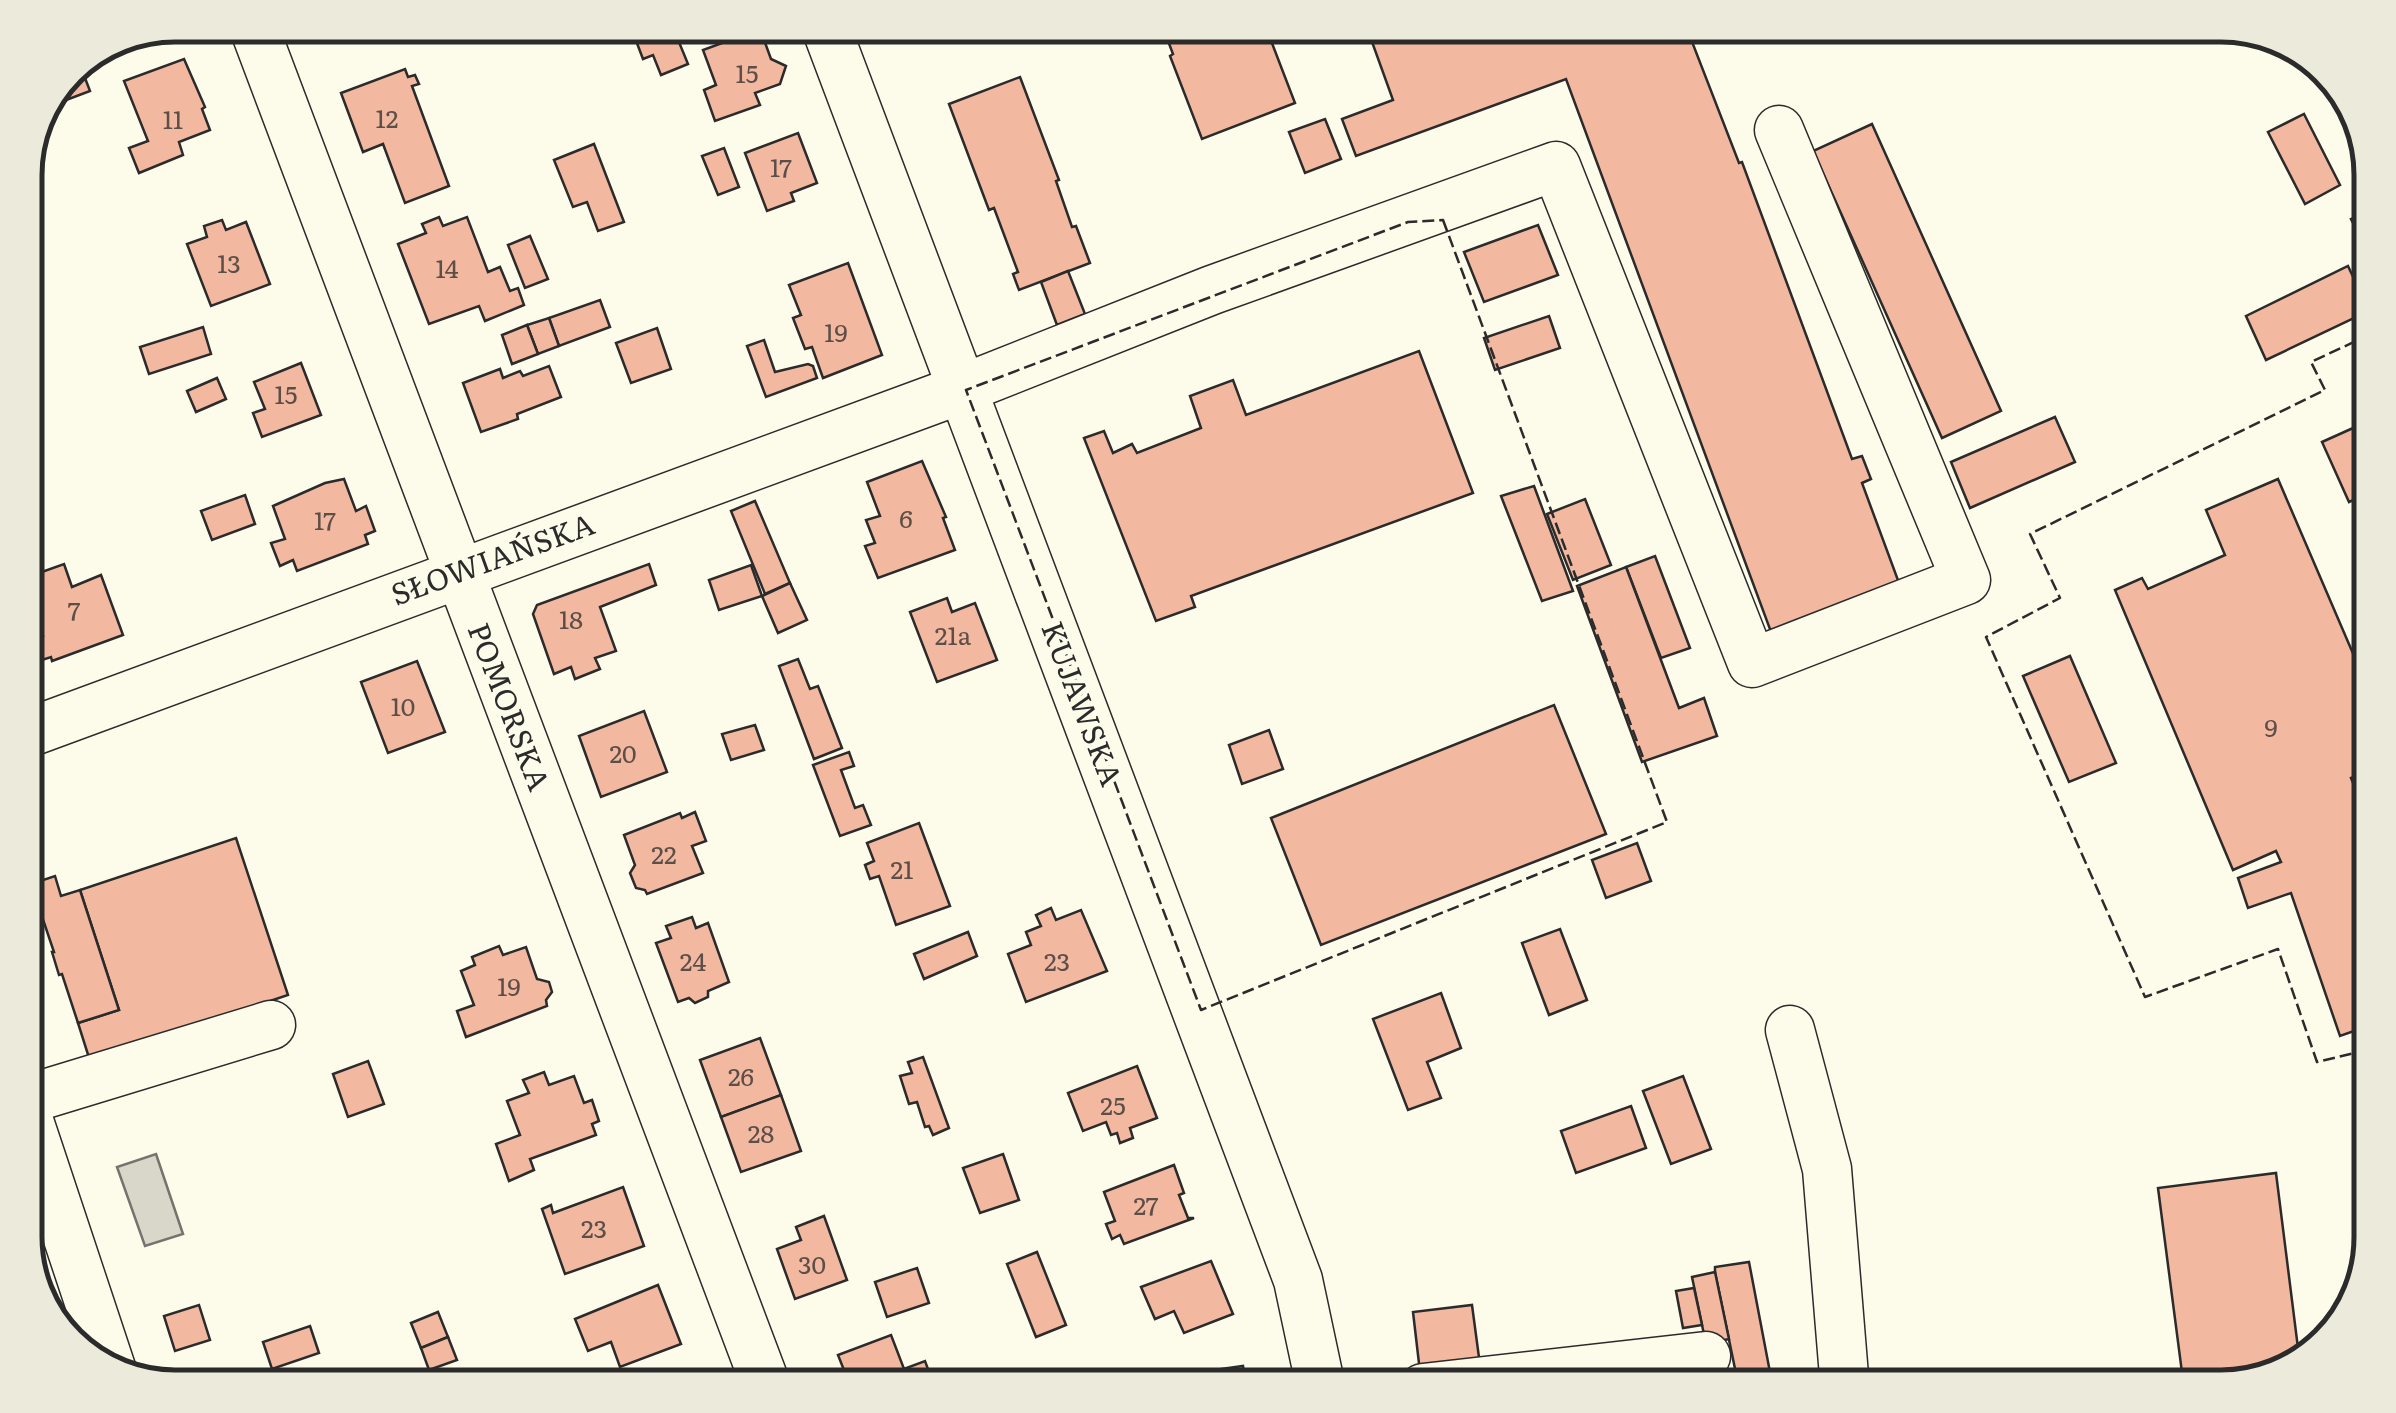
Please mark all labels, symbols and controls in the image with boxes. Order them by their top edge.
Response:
house number: 15 [736,54,758,91]
house number: 12 [376,99,398,136]
house number: 11 [163,100,183,137]
house number: 17 [770,148,792,185]
house number: 13 [217,244,241,281]
house number: 14 [436,249,459,286]
house number: 19 [824,313,848,350]
house number: 15 [275,375,297,412]
house number: 6 [899,499,913,536]
street label: SŁOWIAŃSKA [384,500,600,614]
house number: 17 [314,501,336,538]
house number: 7 [68,591,81,628]
house number: 18 [559,600,583,637]
street label: KUJAWSKA [1032,614,1135,792]
street label: POMORSKA [459,616,563,796]
house number: 21a [935,616,972,653]
house number: 10 [391,687,415,724]
house number: 9 [2264,708,2278,745]
house number: 20 [609,734,637,771]
house number: 22 [651,835,677,872]
house number: 21 [891,850,913,887]
house number: 24 [680,942,706,979]
house number: 23 [1044,942,1070,979]
house number: 19 [497,967,521,1004]
house number: 26 [728,1057,754,1094]
house number: 25 [1100,1086,1126,1123]
house number: 28 [748,1114,774,1151]
house number: 27 [1133,1186,1159,1223]
house number: 23 [581,1209,607,1246]
house number: 30 [798,1245,826,1282]

